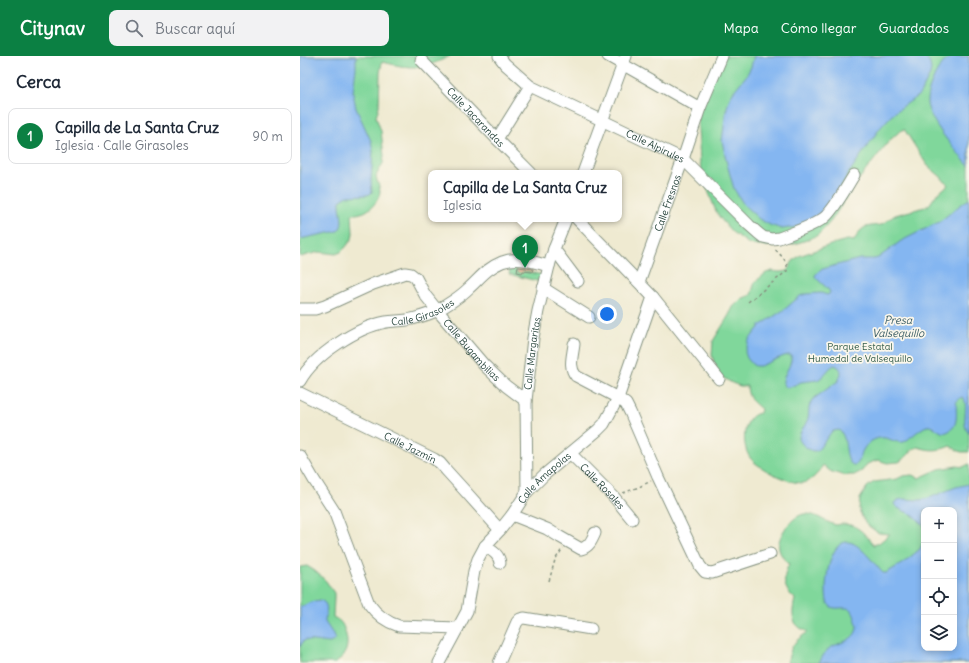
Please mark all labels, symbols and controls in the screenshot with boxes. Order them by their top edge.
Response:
search box [109,10,389,46]
text: Citynav [20,16,85,40]
icon: search [123,17,145,39]
text: Buscar aquí [155,19,235,38]
text: Mapa [724,19,759,37]
text: Cómo llegar [781,19,857,37]
text: Guardados [879,19,949,37]
text: Cerca [16,71,61,93]
street label: Calle Jacarandas [444,85,507,150]
text: Capilla de La Santa Cruz [55,118,219,137]
street label: Calle Alpirules [624,127,687,166]
text: 1 [27,128,33,145]
text: 90 m [252,128,283,145]
text: Iglesia · Calle Girasoles [55,137,189,154]
popup [428,170,622,222]
street label: Calle Fresnos [652,172,684,233]
text: Capilla de La Santa Cruz [443,178,607,197]
text: Iglesia [443,197,482,214]
pin: 1 [512,235,538,268]
street label: Calle Girasoles [391,296,457,328]
your location [597,304,617,324]
water label: Presa Valsequillo [872,313,925,340]
street label: Calle Margaritas [521,315,544,391]
street label: Calle Bugambilias [440,316,503,384]
park label: Parque Estatal Humedal de Valsequillo [808,340,913,365]
street label: Calle Jazmín [382,429,439,466]
street label: Calle Amapolas [515,449,574,506]
street label: Calle Rosales [577,461,628,512]
map controls [921,507,957,651]
button: + [921,507,957,543]
button: − [921,543,957,579]
button: locate [921,579,957,615]
button: layers [921,615,957,651]

